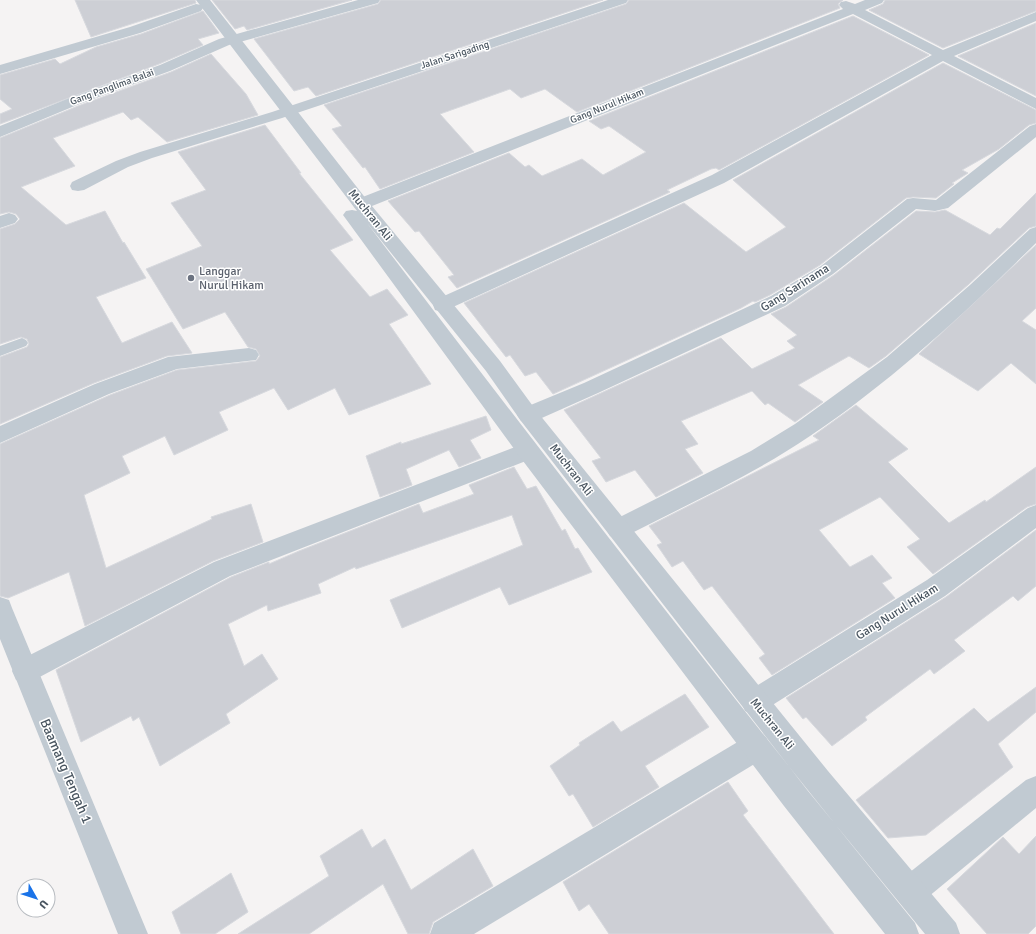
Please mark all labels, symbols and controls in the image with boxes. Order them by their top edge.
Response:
street label: Jalan Sarigading [419,38,491,72]
street label: Gang Panglima Balai [68,66,156,108]
street label: Gang Nurul Hikam [568,86,646,126]
street label: Muchran Ali [345,186,395,244]
street label: Gang Sarinama [758,261,832,315]
place label: Langgar Nurul Hikam [199,264,264,293]
marker: Langgar Nurul Hikam [186,273,196,283]
street label: Muchran Ali [546,441,596,499]
street label: Gang Nurul Hikam [853,581,941,643]
street label: Muchran Ali [747,695,797,753]
street label: Baamang Tengah 1 [36,716,96,826]
north arrow [16,878,56,918]
text: U [36,897,51,911]

